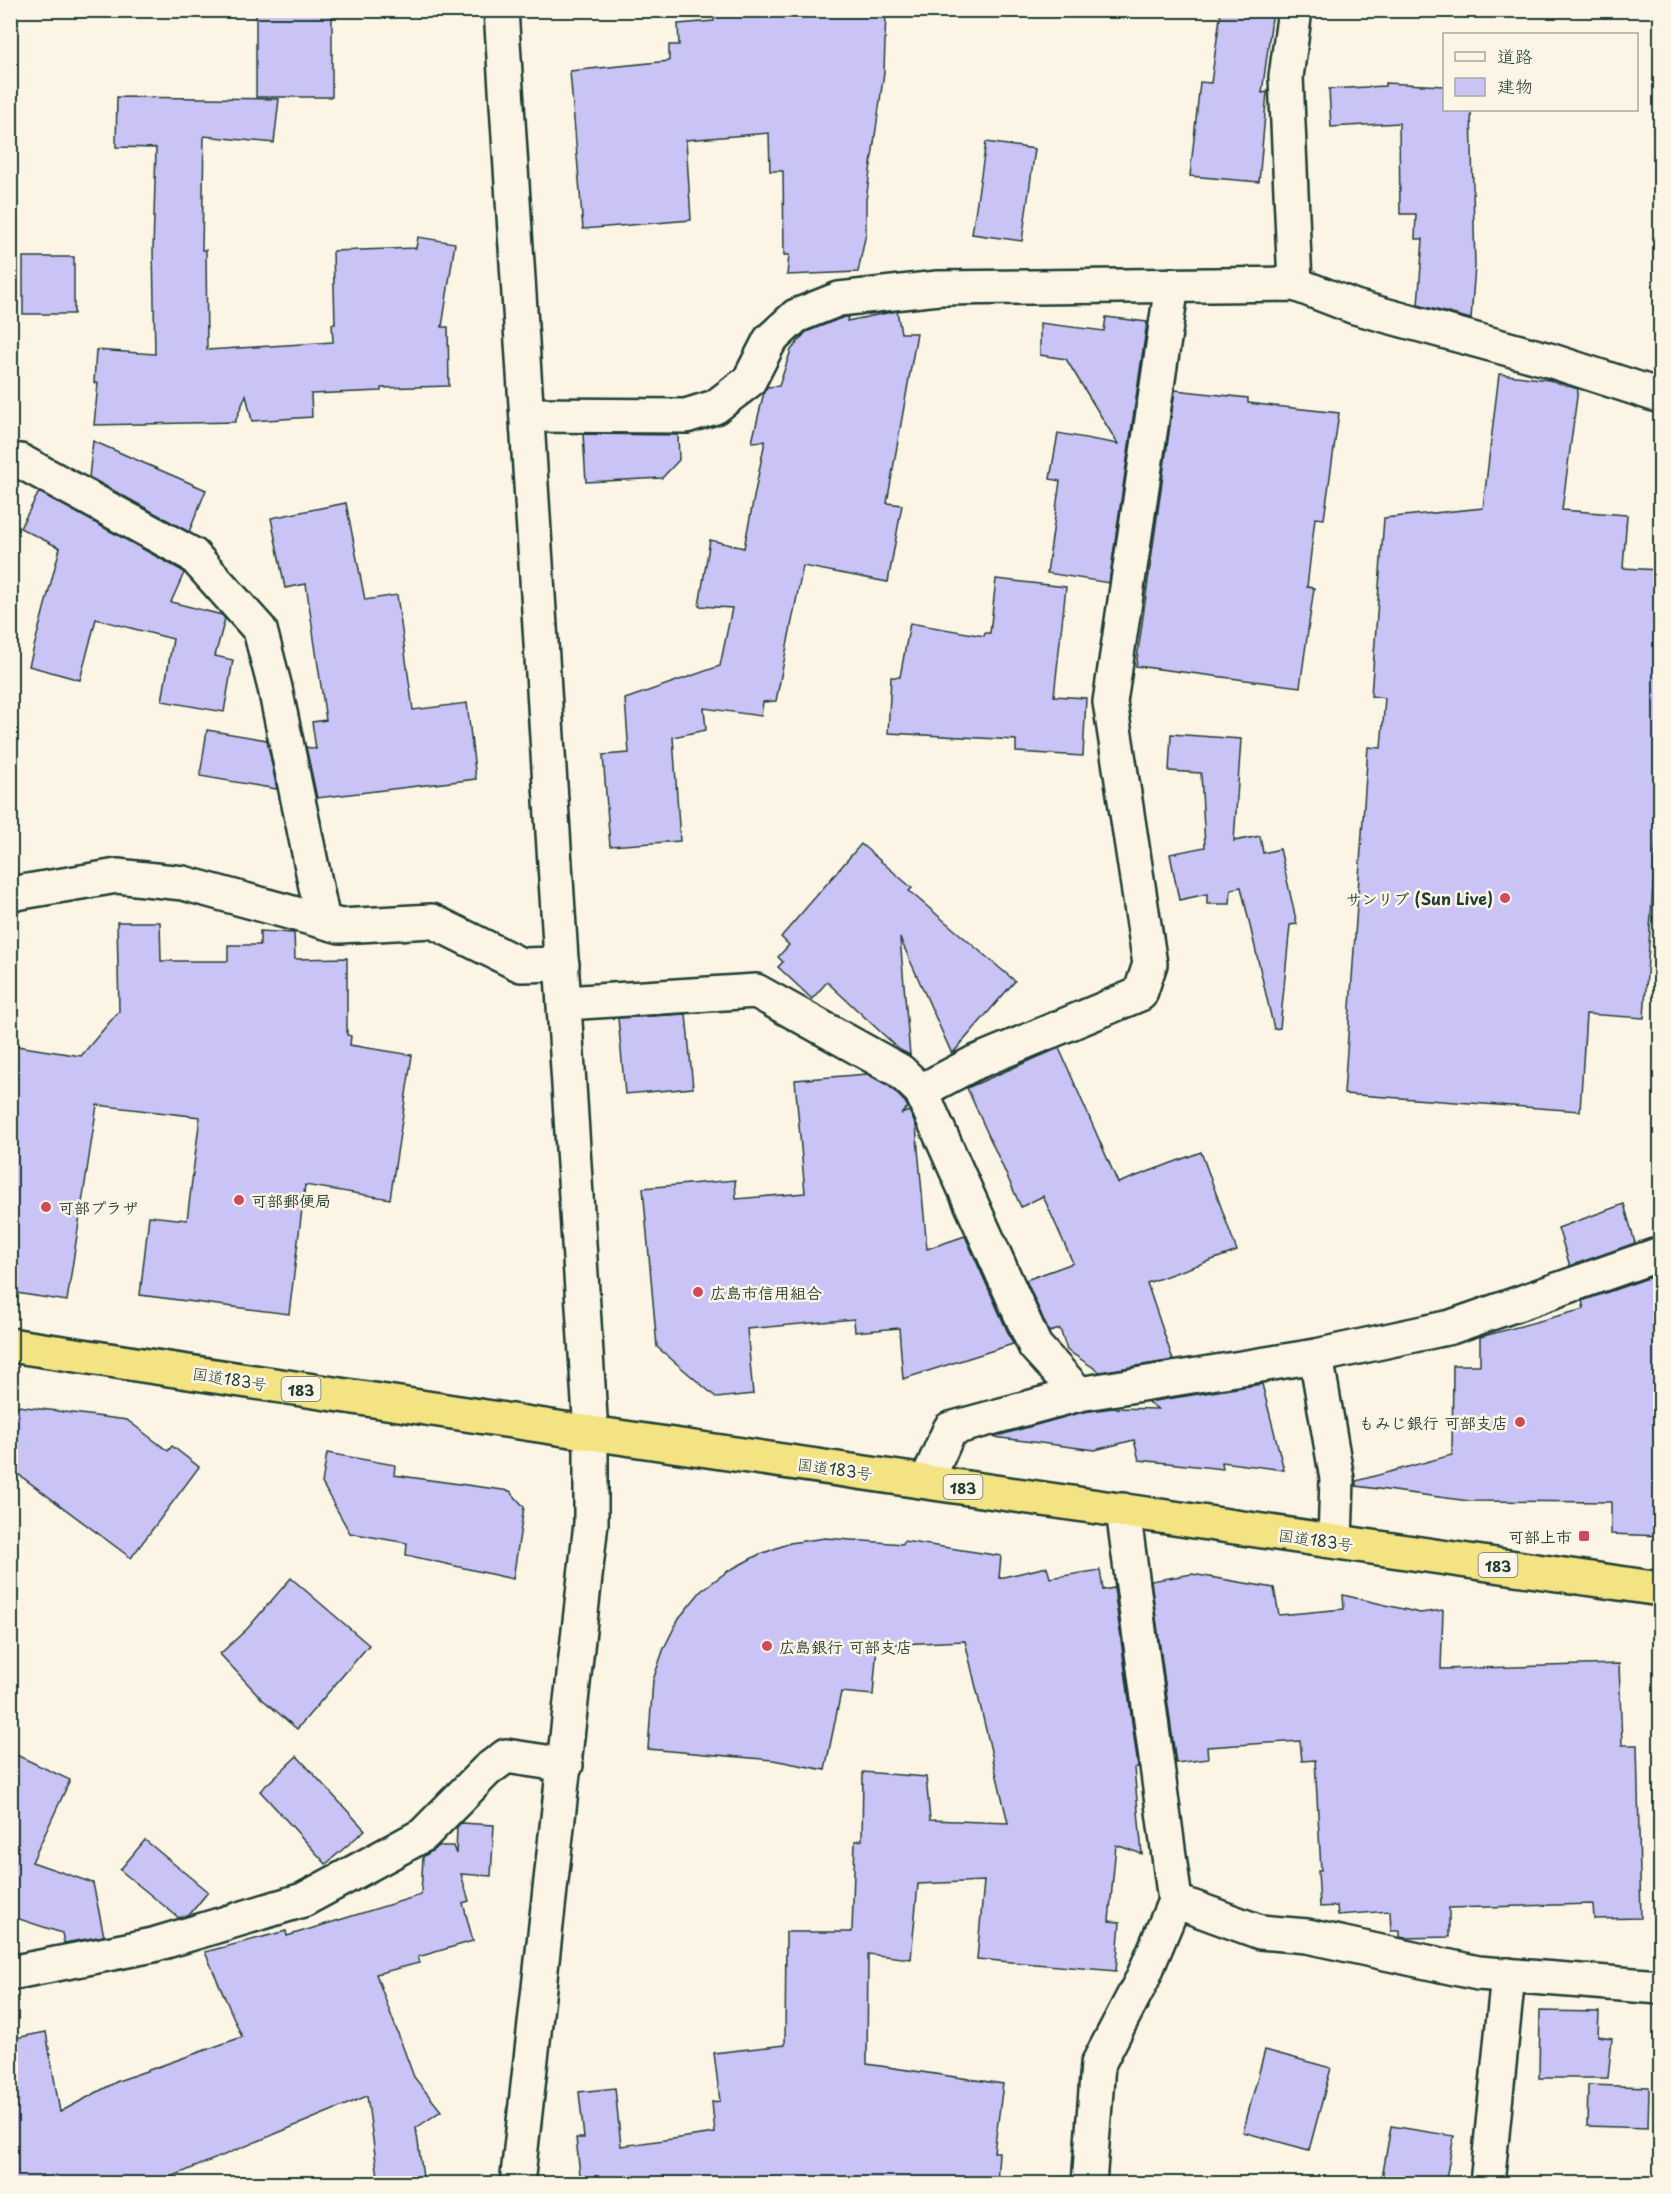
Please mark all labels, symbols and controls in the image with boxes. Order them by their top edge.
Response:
legend [1443,33,1638,111]
text: 道路 [1497,42,1533,69]
text: 建物 [1497,72,1533,99]
place label: サンリブ (Sun Live) [1345,886,1493,910]
marker: サンリブ (Sun Live) [1498,891,1512,905]
place label: 可部郵便局 [251,1188,331,1212]
marker: 可部郵便局 [232,1193,246,1207]
place label: 可部プラザ [58,1195,138,1219]
marker: 可部プラザ [39,1200,53,1214]
place label: 広島市信用組合 [710,1280,822,1304]
marker: 広島市信用組合 [691,1285,705,1299]
street label: 国道183号 [191,1360,269,1396]
road number: 183 [282,1377,320,1401]
place label: もみじ銀行 可部支店 [1359,1410,1508,1434]
marker: もみじ銀行 可部支店 [1513,1415,1527,1429]
street label: 国道183号 [796,1451,874,1485]
road number: 183 [944,1475,982,1499]
street label: 国道183号 [1277,1522,1355,1556]
place label: 可部上市 [1508,1524,1572,1548]
marker: 可部上市 [1577,1529,1591,1543]
road number: 183 [1478,1553,1518,1577]
place label: 広島銀行 可部支店 [779,1634,912,1658]
marker: 広島銀行 可部支店 [760,1639,774,1653]

